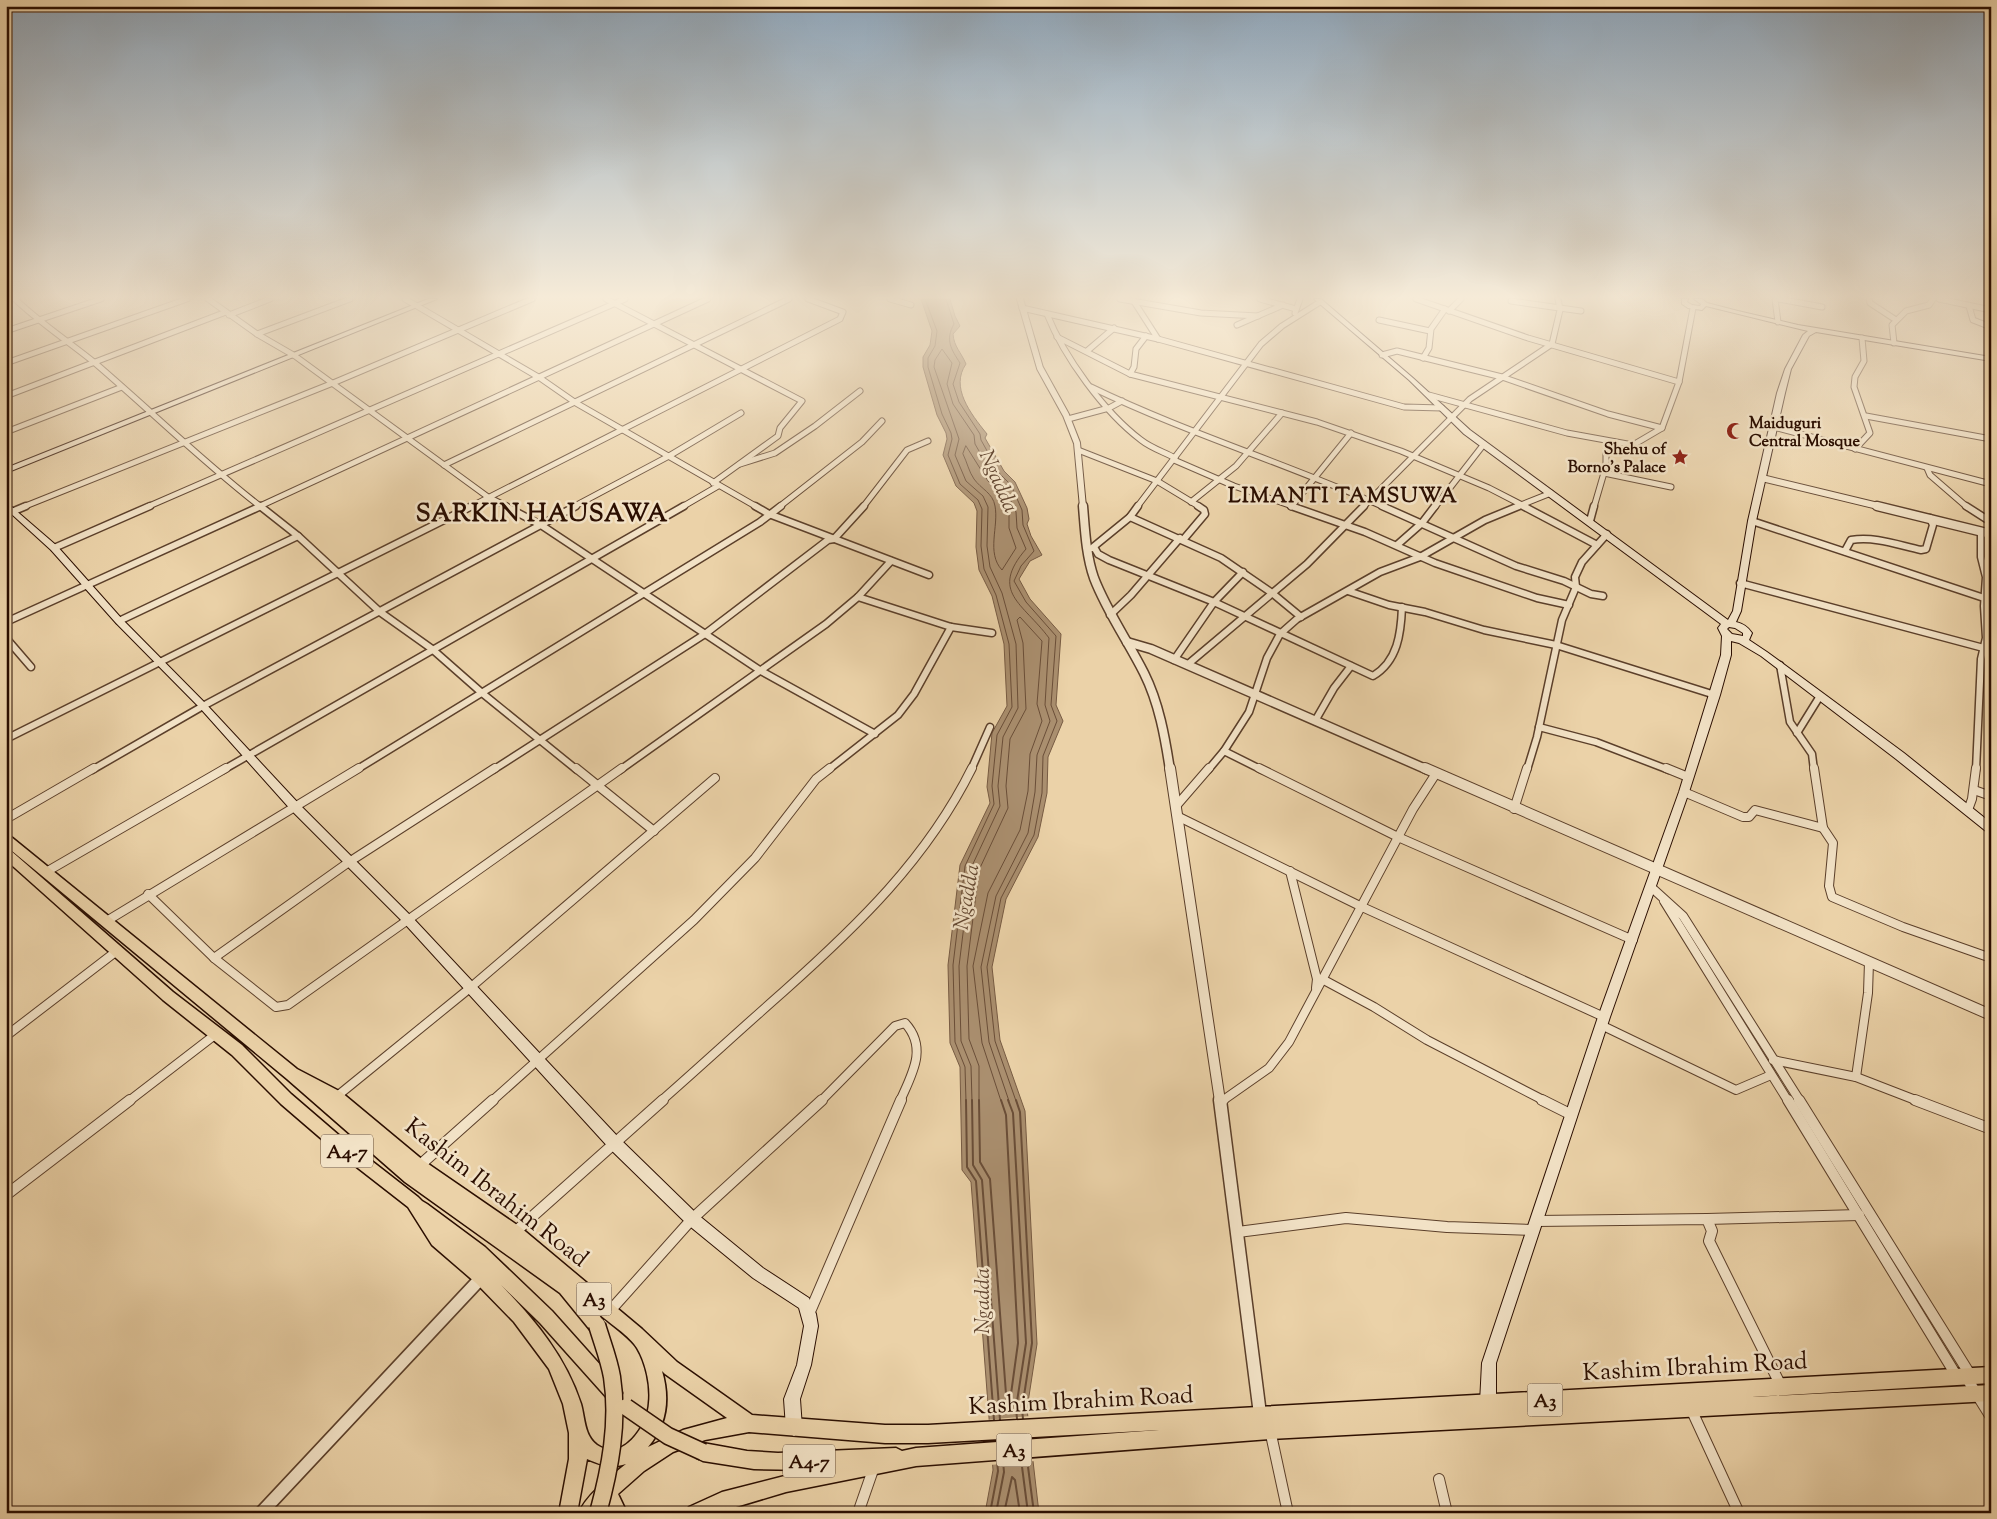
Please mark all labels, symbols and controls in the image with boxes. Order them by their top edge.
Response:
place label: Maiduguri Central Mosque [1749,413,1860,454]
mosque icon: Maiduguri Central Mosque [1725,421,1745,441]
place label: Shehu of Borno's Palace [1568,439,1667,480]
water label: Ngadda [970,446,1024,518]
place icon: Shehu of Borno's Palace [1670,447,1690,467]
district label: LIMANTI TAMSUWA [1228,482,1458,512]
district label: SARKIN HAUSAWA [416,497,668,533]
water label: Ngadda [947,862,989,933]
street label: Kashim Ibrahim Road [397,1111,595,1277]
road number: A4-7 [321,1134,373,1168]
water label: Ngadda [969,1268,999,1334]
road number: A3 [576,1282,612,1316]
street label: Kashim Ibrahim Road [1582,1345,1809,1391]
street label: Kashim Ibrahim Road [968,1379,1195,1425]
road number: A3 [1528,1384,1562,1416]
road number: A3 [996,1434,1032,1466]
road number: A4-7 [783,1444,835,1478]

